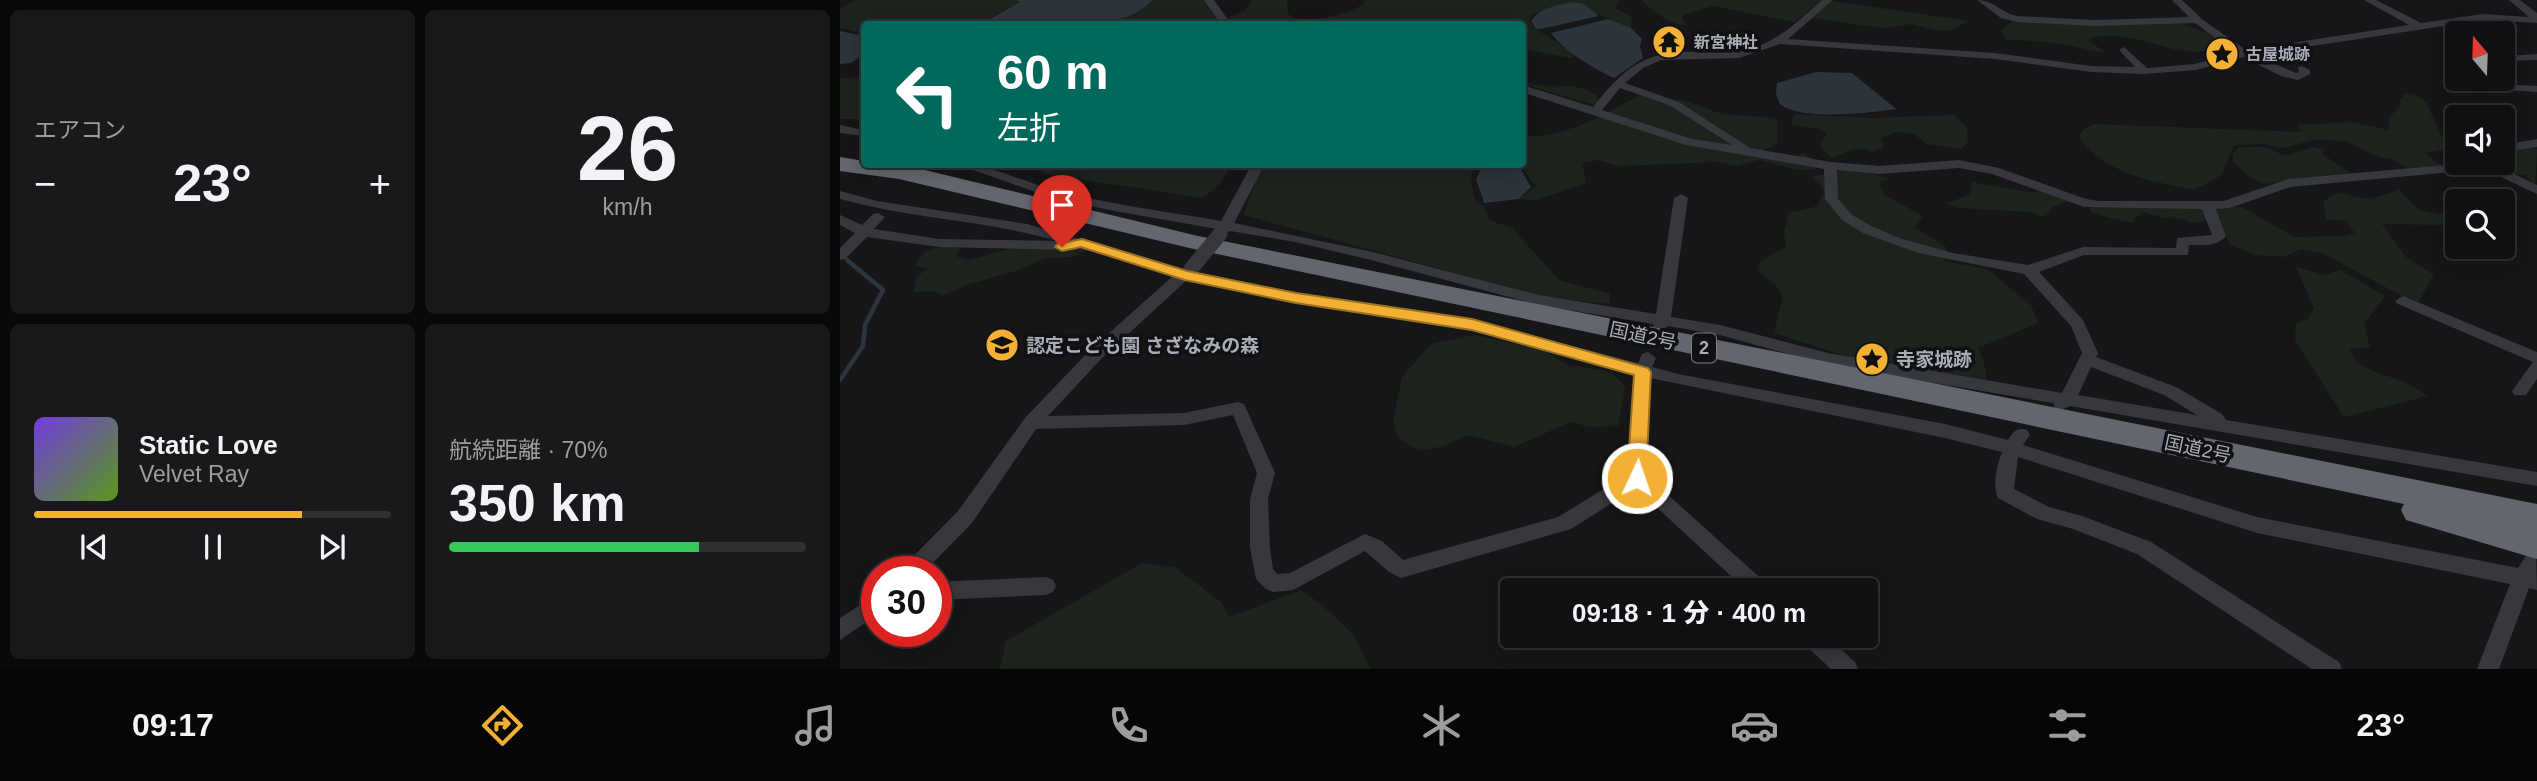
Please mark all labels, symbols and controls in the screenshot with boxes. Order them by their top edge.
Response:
north arrow [2445,21,2515,91]
map controls [2445,21,2515,259]
temple icon: 新宮神社 [1650,23,1688,61]
place label: 新宮神社 [1694,33,1758,51]
place icon: 古屋城跡 [2203,35,2241,73]
text: 60 m [997,45,1109,99]
place label: 古屋城跡 [2246,45,2310,63]
icon: left [882,49,973,140]
text: 26 [577,98,678,199]
button: sound [2445,105,2515,175]
text: 左折 [997,110,1061,146]
text: エアコン [34,117,126,143]
text: 23° [173,154,252,212]
text: − [34,163,56,205]
text: + [369,163,391,205]
pin [1032,175,1092,247]
icon: arrive [1043,186,1081,224]
button: search [2445,189,2515,259]
text: km/h [603,194,652,220]
street label: 国道2号 [1608,319,1678,353]
school or university icon: 認定こども園 さざなみの森 [983,326,1021,364]
road number: 2 [1692,334,1716,362]
place label: 認定こども園 さざなみの森 [1026,335,1259,356]
place icon: 寺家城跡 [1853,340,1891,378]
place label: 寺家城跡 [1896,349,1972,370]
text: Static Love [139,430,278,460]
street label: 国道2号 [2163,432,2233,466]
text: 航続距離 · 70% [449,437,607,463]
position arrow [1600,441,1674,515]
text: Velvet Ray [139,461,249,487]
text: 350 km [449,474,625,532]
icon: previous [75,528,113,566]
icon: pause [194,528,232,566]
icon: next [313,528,351,566]
speed limit sign: 30 [861,556,952,647]
text: 09:18 · 1 分 · 400 m [1572,598,1806,628]
icon: directions [478,701,527,750]
icon: music [791,701,840,750]
icon: phone [1104,701,1153,750]
icon: climate [1417,701,1466,750]
icon: car [1730,701,1779,750]
icon: filters [2043,701,2092,750]
text: 09:17 [132,707,214,743]
text: 23° [2357,707,2405,743]

